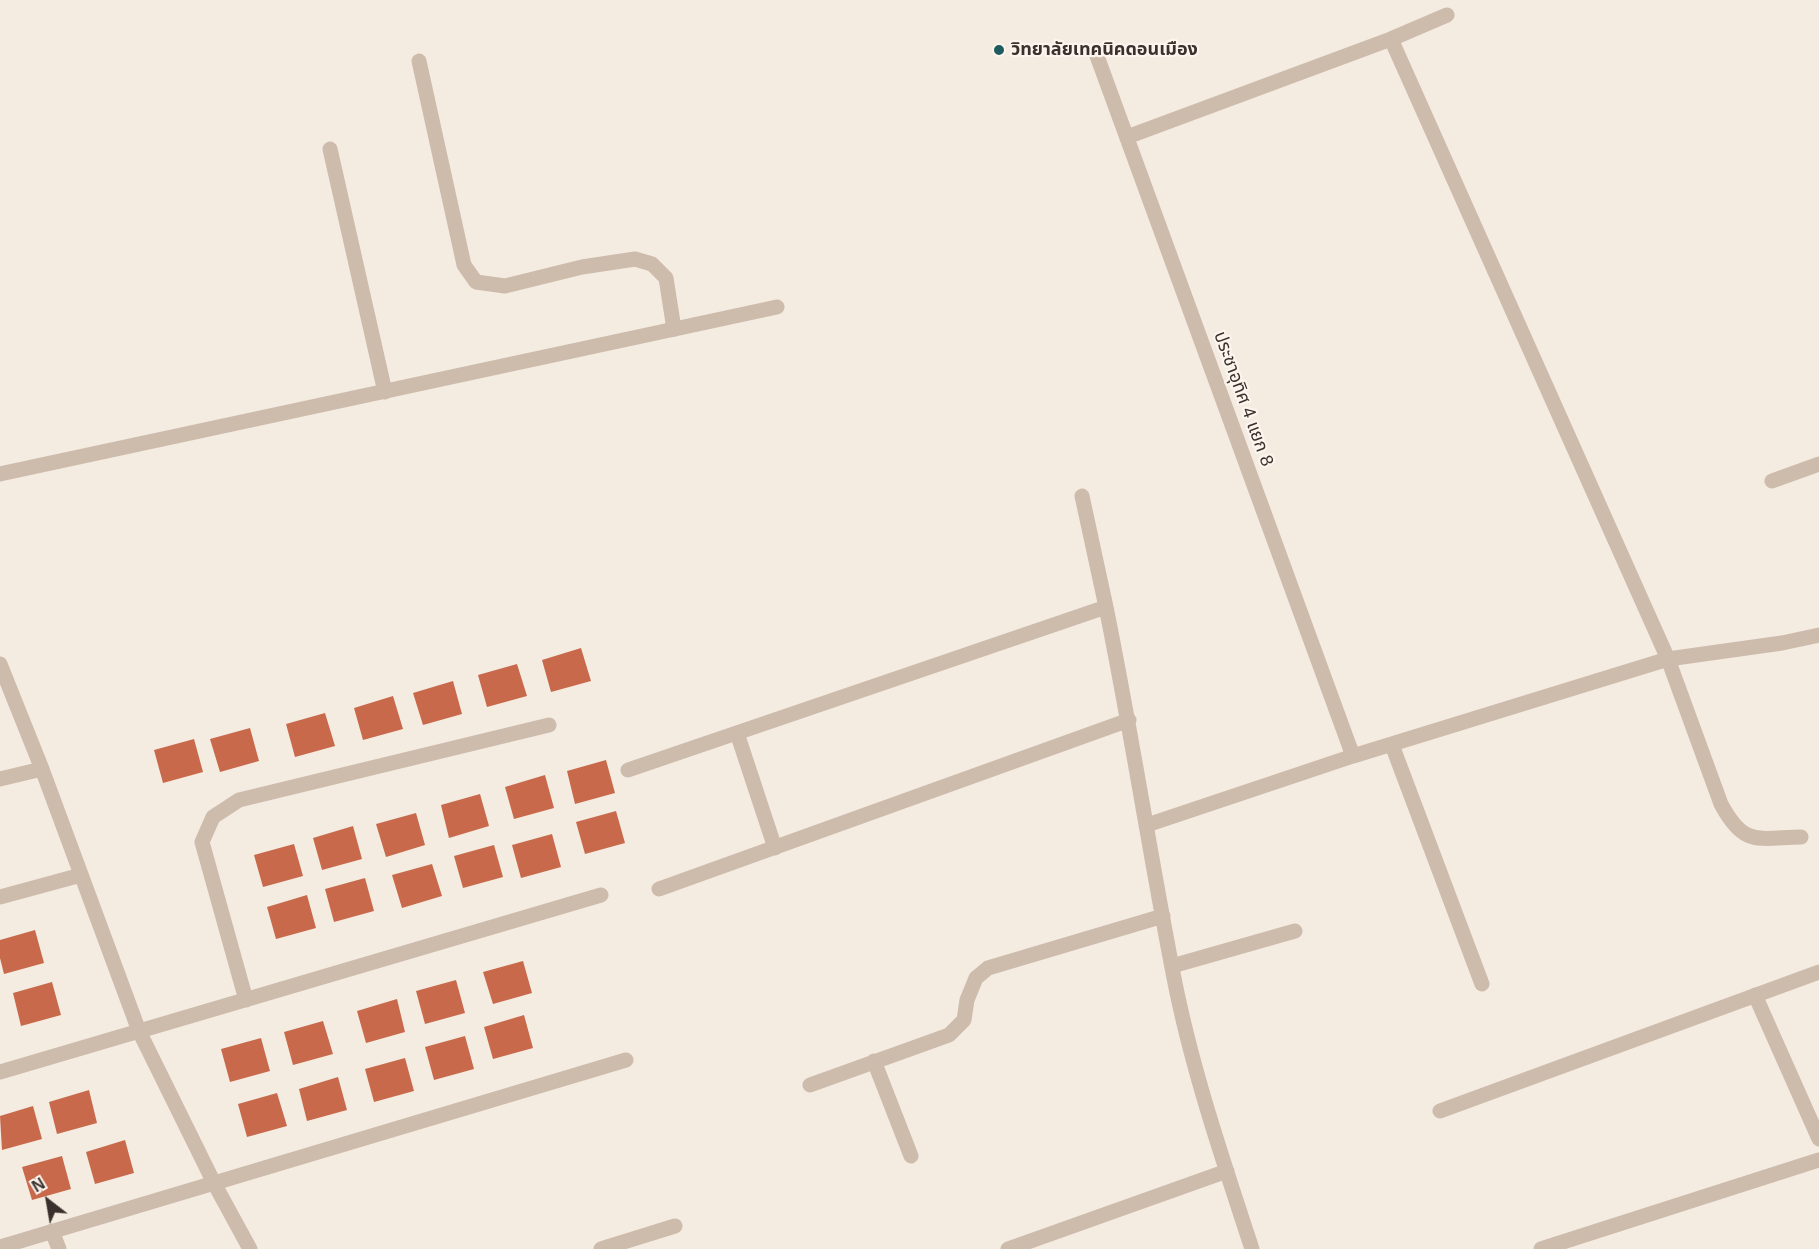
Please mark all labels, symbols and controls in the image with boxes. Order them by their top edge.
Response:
place label: วิทยาลัยเทคนิคดอนเมือง [1011,39,1198,61]
marker: วิทยาลัยเทคนิคดอนเมือง [992,43,1006,57]
street label: ประชาอุทิศ 4 แยก 8 [1209,329,1277,469]
north arrow [18,1171,78,1231]
text: N [29,1175,48,1195]

